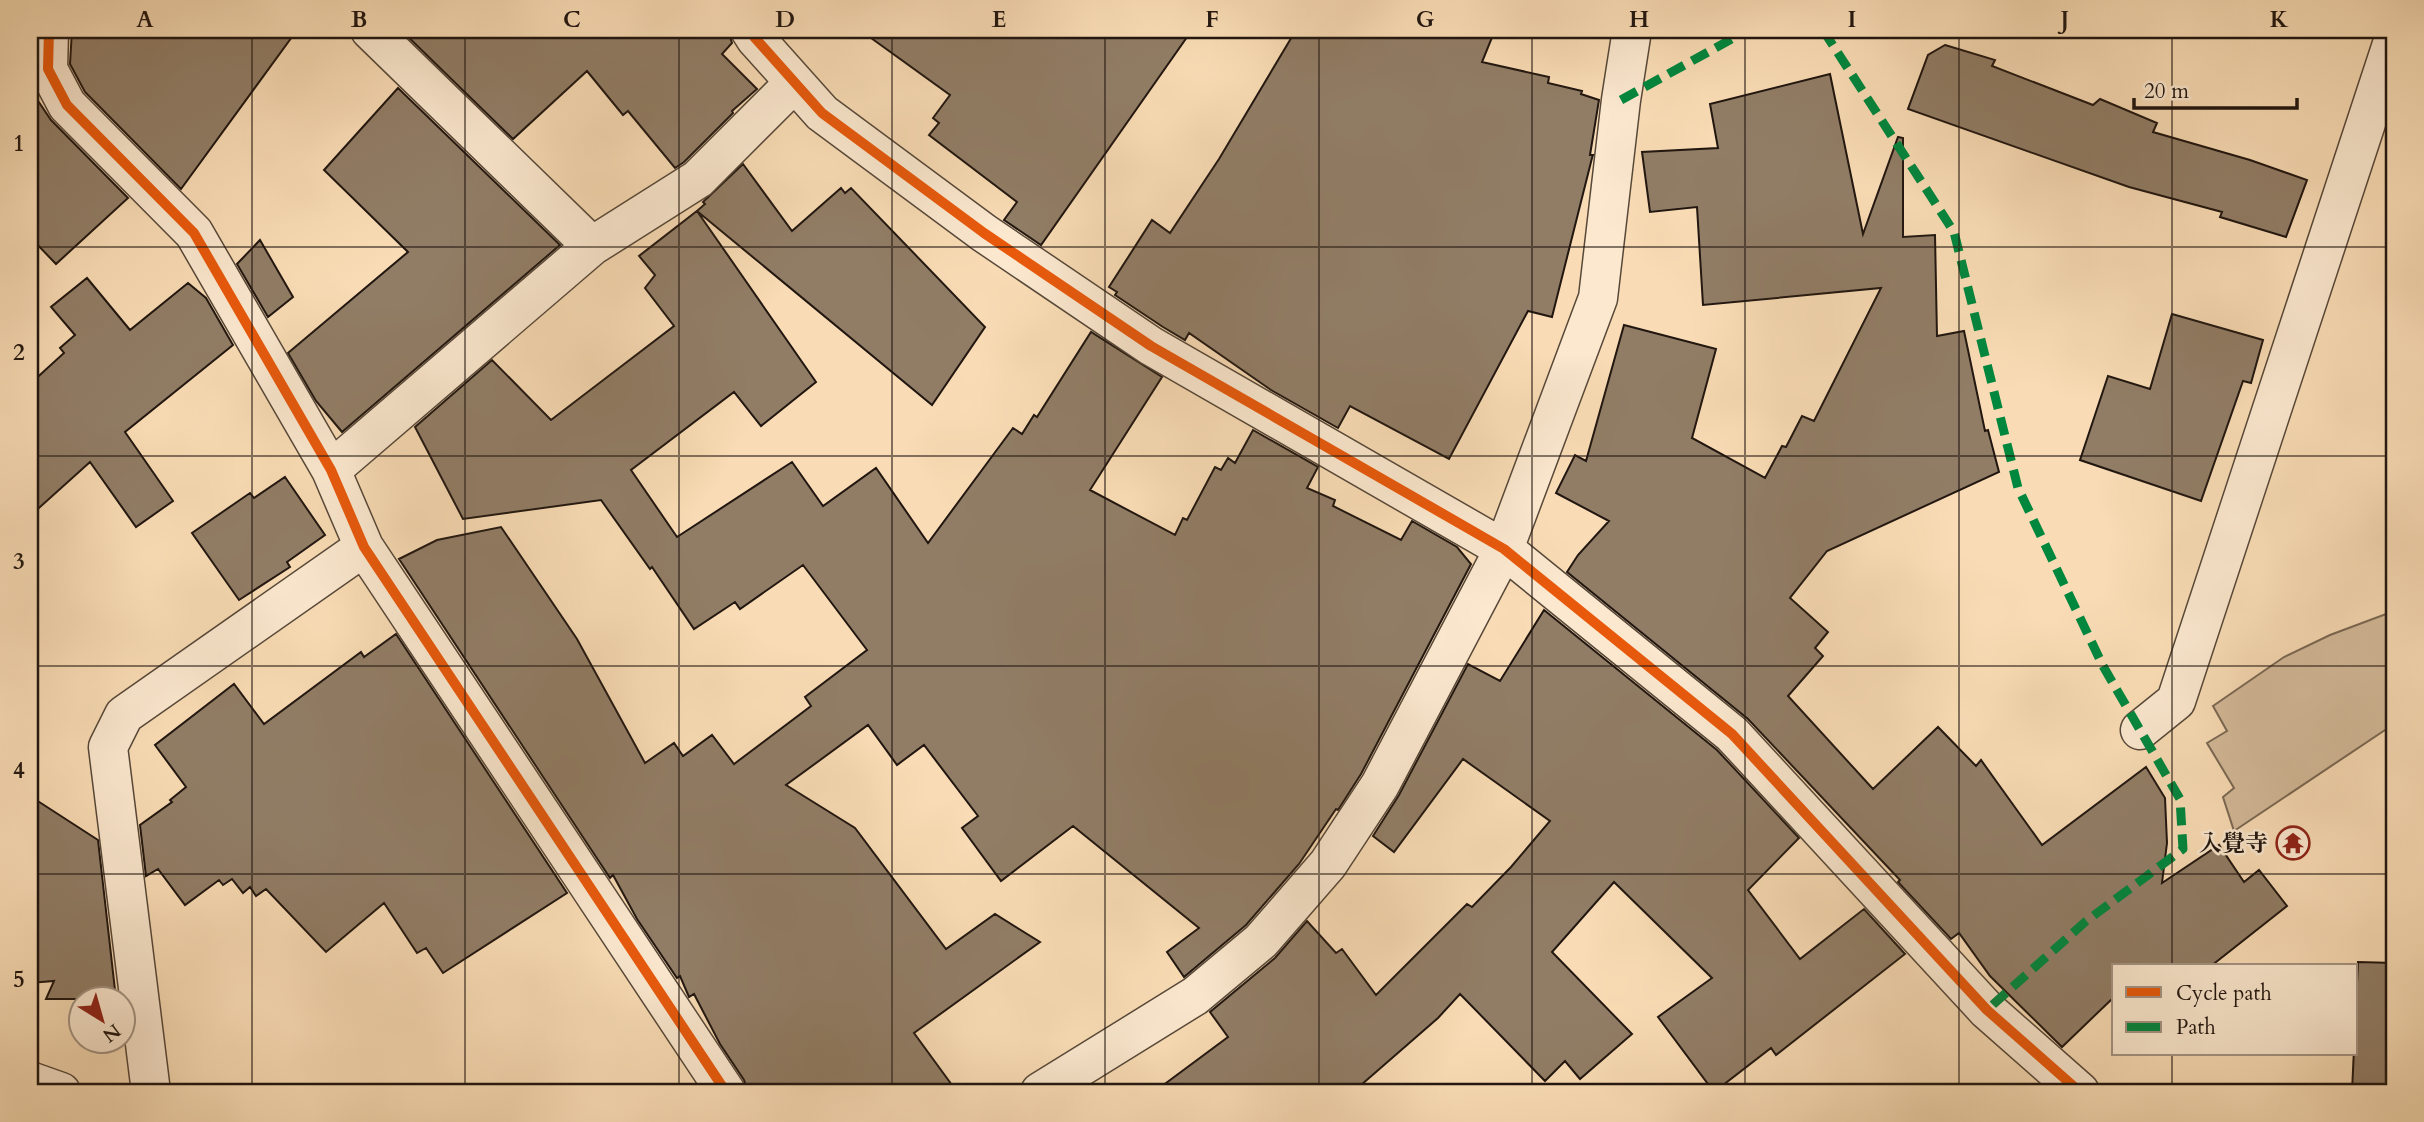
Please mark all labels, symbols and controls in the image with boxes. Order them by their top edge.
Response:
text: A [136,4,154,35]
text: B [351,4,367,35]
text: C [563,4,581,35]
text: D [775,4,795,35]
text: E [992,4,1006,35]
text: F [1205,4,1219,35]
text: G [1416,4,1435,35]
text: H [1629,4,1649,35]
text: I [1848,4,1856,35]
text: J [2058,4,2069,35]
text: K [2270,4,2289,35]
scale bar [2134,66,2296,110]
text: 20 m [2144,77,2189,106]
text: 1 [13,128,25,159]
text: 2 [13,337,25,368]
text: 3 [13,546,25,577]
text: 4 [13,755,25,786]
temple icon: 入覺寺 [2274,824,2312,862]
place label: 入覺寺 [2199,828,2268,859]
text: 5 [13,964,25,995]
legend [2112,964,2358,1056]
text: Cycle path [2176,979,2272,1008]
north arrow [66,986,136,1056]
text: Path [2176,1013,2216,1042]
text: N [97,1017,126,1048]

